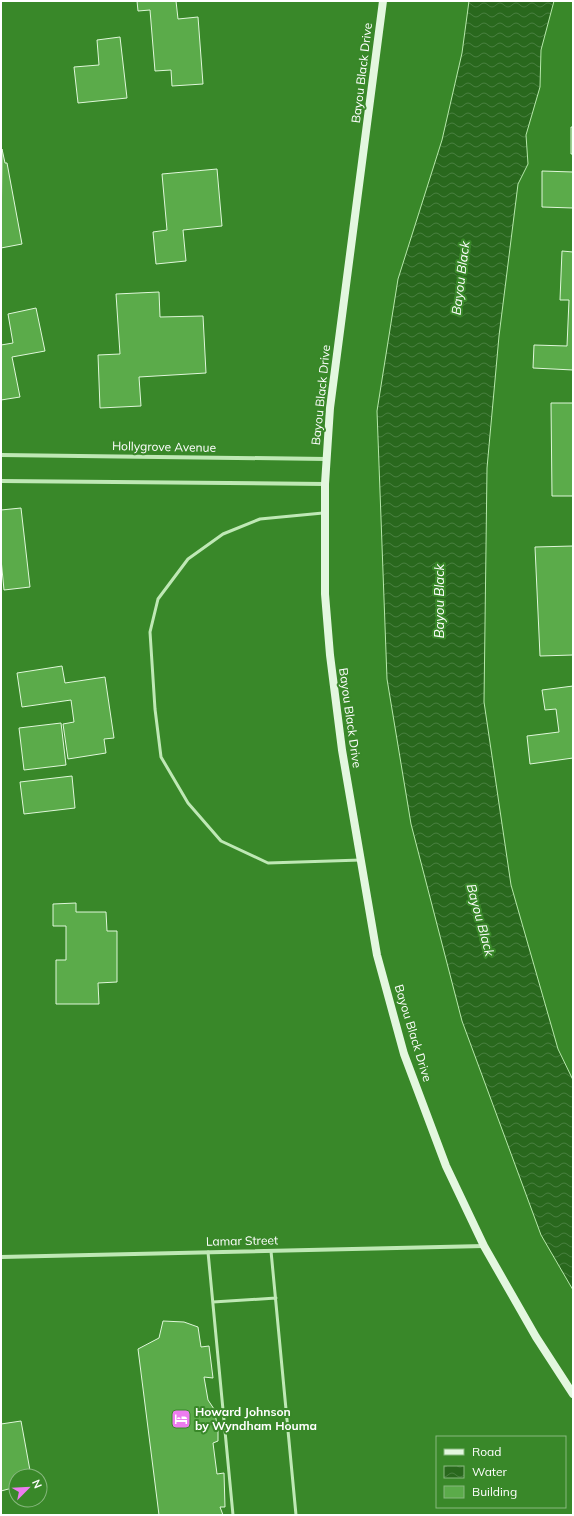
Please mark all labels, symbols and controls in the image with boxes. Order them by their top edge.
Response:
street label: Bayou Black Drive [348,22,375,124]
water label: Bayou Black [448,240,473,316]
street label: Bayou Black Drive [308,344,333,446]
street label: Hollygrove Avenue [112,438,216,455]
water label: Bayou Black [431,563,447,638]
street label: Bayou Black Drive [336,667,365,769]
water label: Bayou Black [464,882,498,958]
street label: Bayou Black Drive [392,982,435,1083]
street label: Lamar Street [206,1232,278,1249]
place label: Howard Johnson by Wyndham Houma [195,1404,317,1433]
hotel icon: Howard Johnson by Wyndham Houma [170,1408,192,1430]
legend [436,1436,566,1508]
text: Road [472,1444,501,1459]
text: Water [472,1464,508,1479]
north arrow [8,1468,48,1508]
text: N [29,1477,45,1491]
text: Building [472,1484,517,1499]

